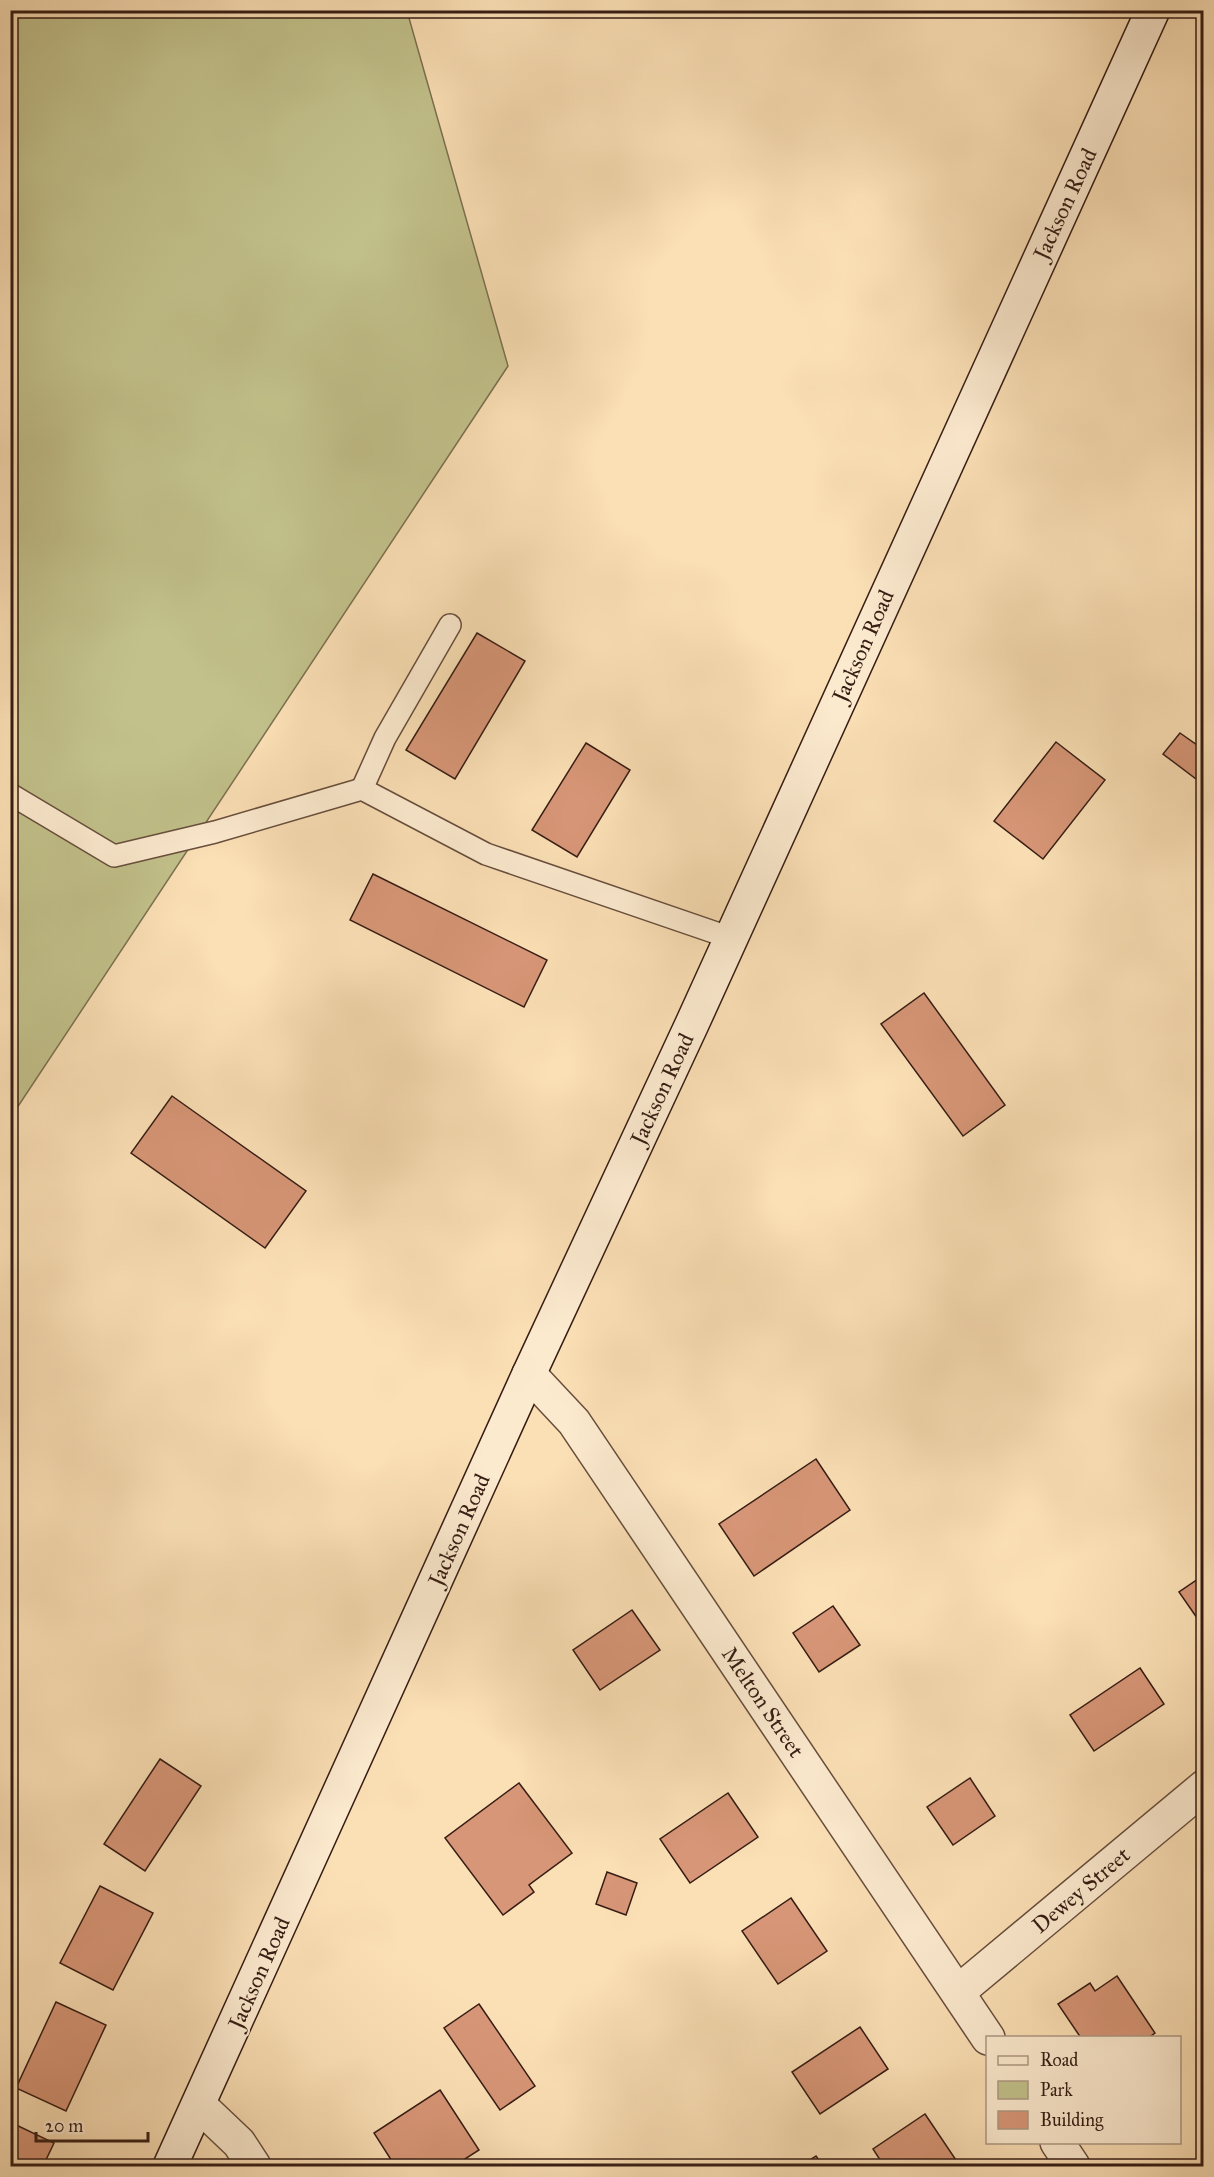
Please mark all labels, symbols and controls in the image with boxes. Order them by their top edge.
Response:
street label: Jackson Road [1027,144,1103,266]
street label: Jackson Road [825,586,900,708]
street label: Jackson Road [624,1029,700,1151]
street label: Jackson Road [421,1470,496,1592]
street label: Melton Street [716,1641,810,1763]
street label: Dewey Street [1027,1841,1136,1939]
street label: Jackson Road [221,1913,296,2035]
legend [986,2036,1181,2144]
text: Road [1040,2049,1078,2071]
text: Park [1040,2079,1073,2101]
scale bar [36,2105,148,2143]
text: Building [1040,2109,1104,2132]
text: 20 m [45,2115,83,2137]

